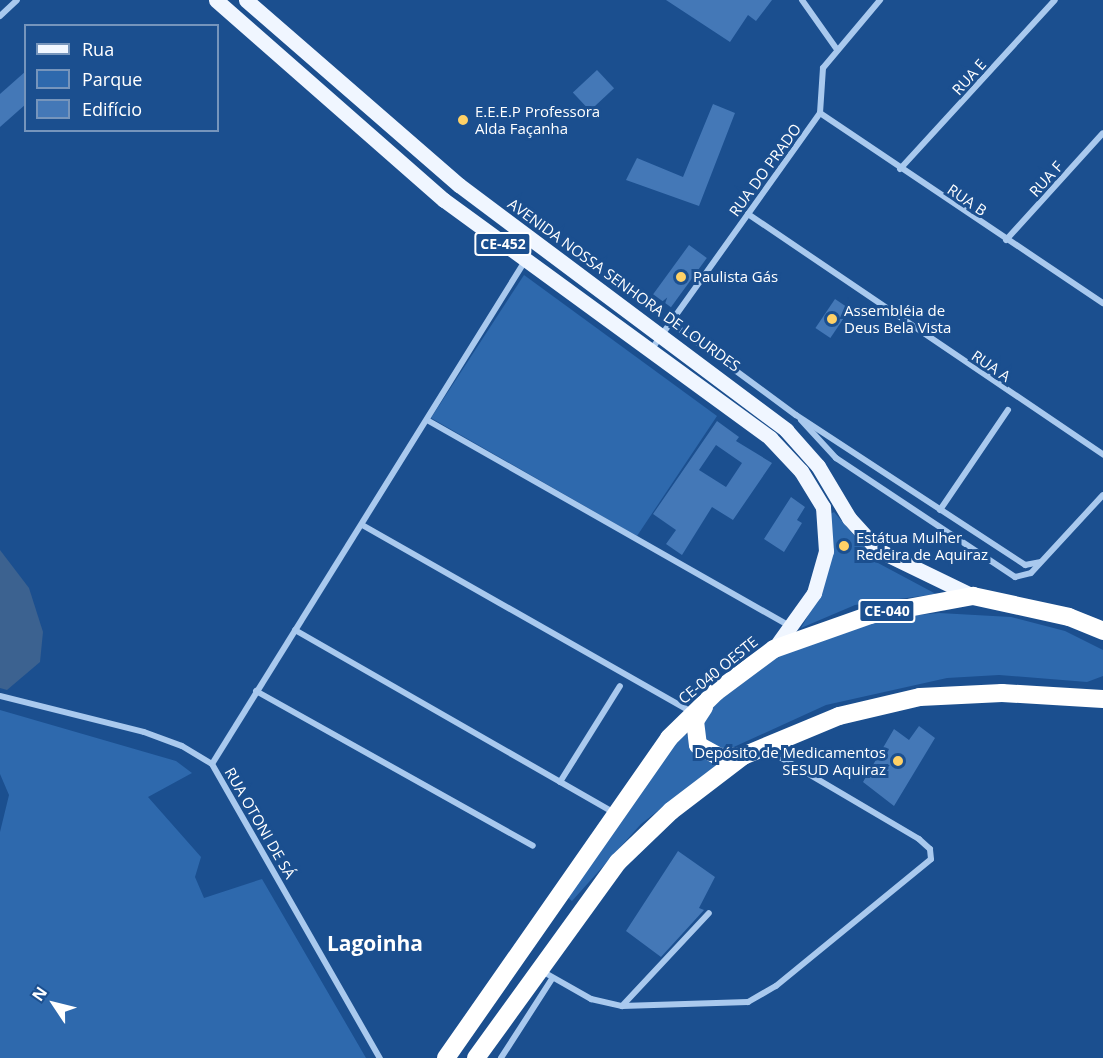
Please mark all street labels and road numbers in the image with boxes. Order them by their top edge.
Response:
street label: RUA E [948,55,990,99]
street label: RUA DO PRADO [725,120,805,220]
street label: RUA F [1025,158,1067,200]
street label: RUA B [944,180,990,220]
street label: AVENIDA NOSSA SENHORA DE LOURDES [504,195,744,375]
road number: CE-452 [473,233,533,255]
street label: RUA A [968,346,1014,386]
road number: CE-040 [857,600,917,622]
street label: CE-040 OESTE [675,632,761,708]
street label: RUA OTONI DE SÁ [221,764,299,882]

